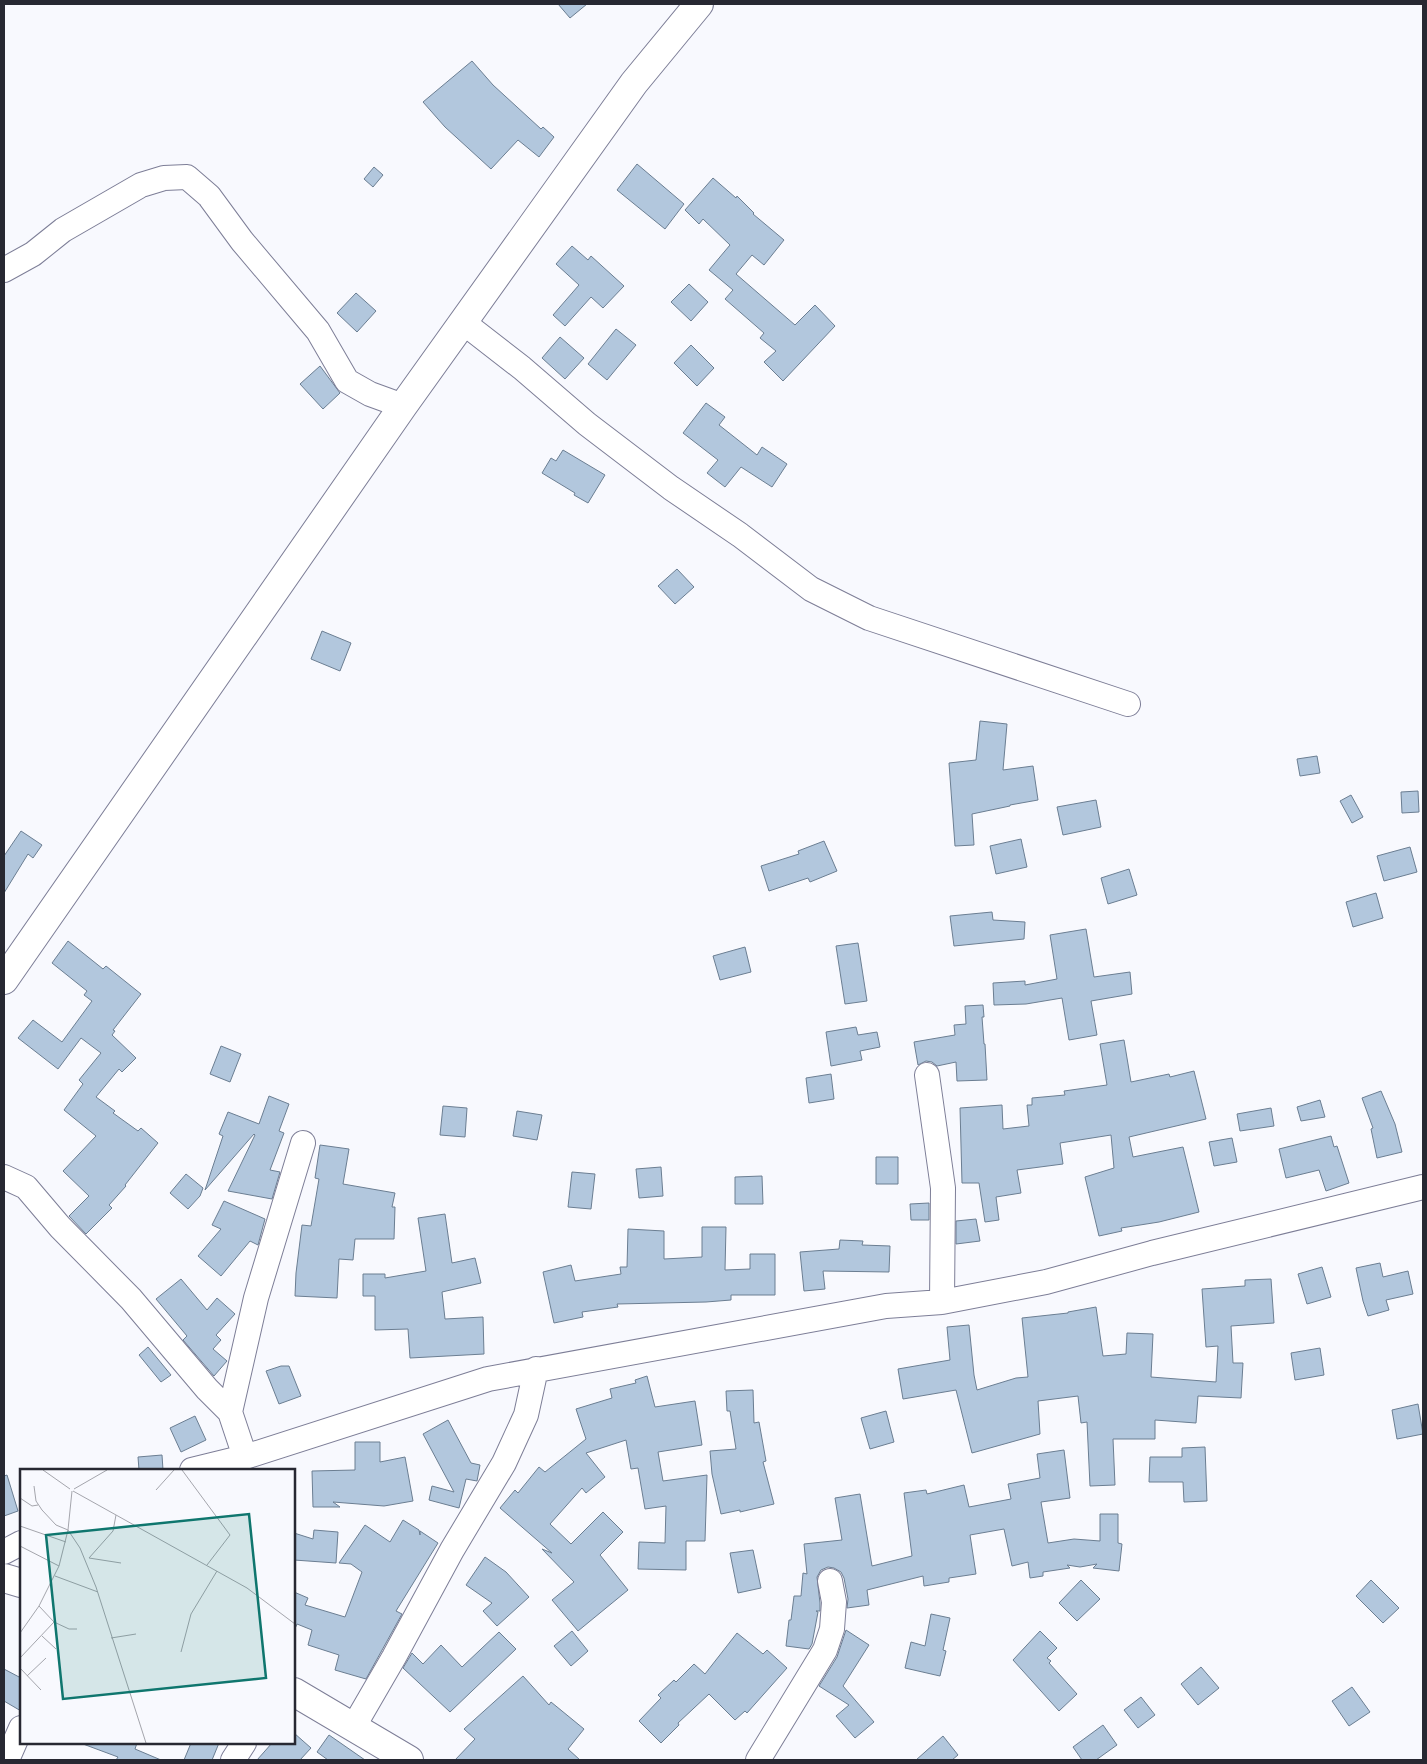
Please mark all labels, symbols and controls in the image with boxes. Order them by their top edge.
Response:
inset map [20,1469,295,1744]

